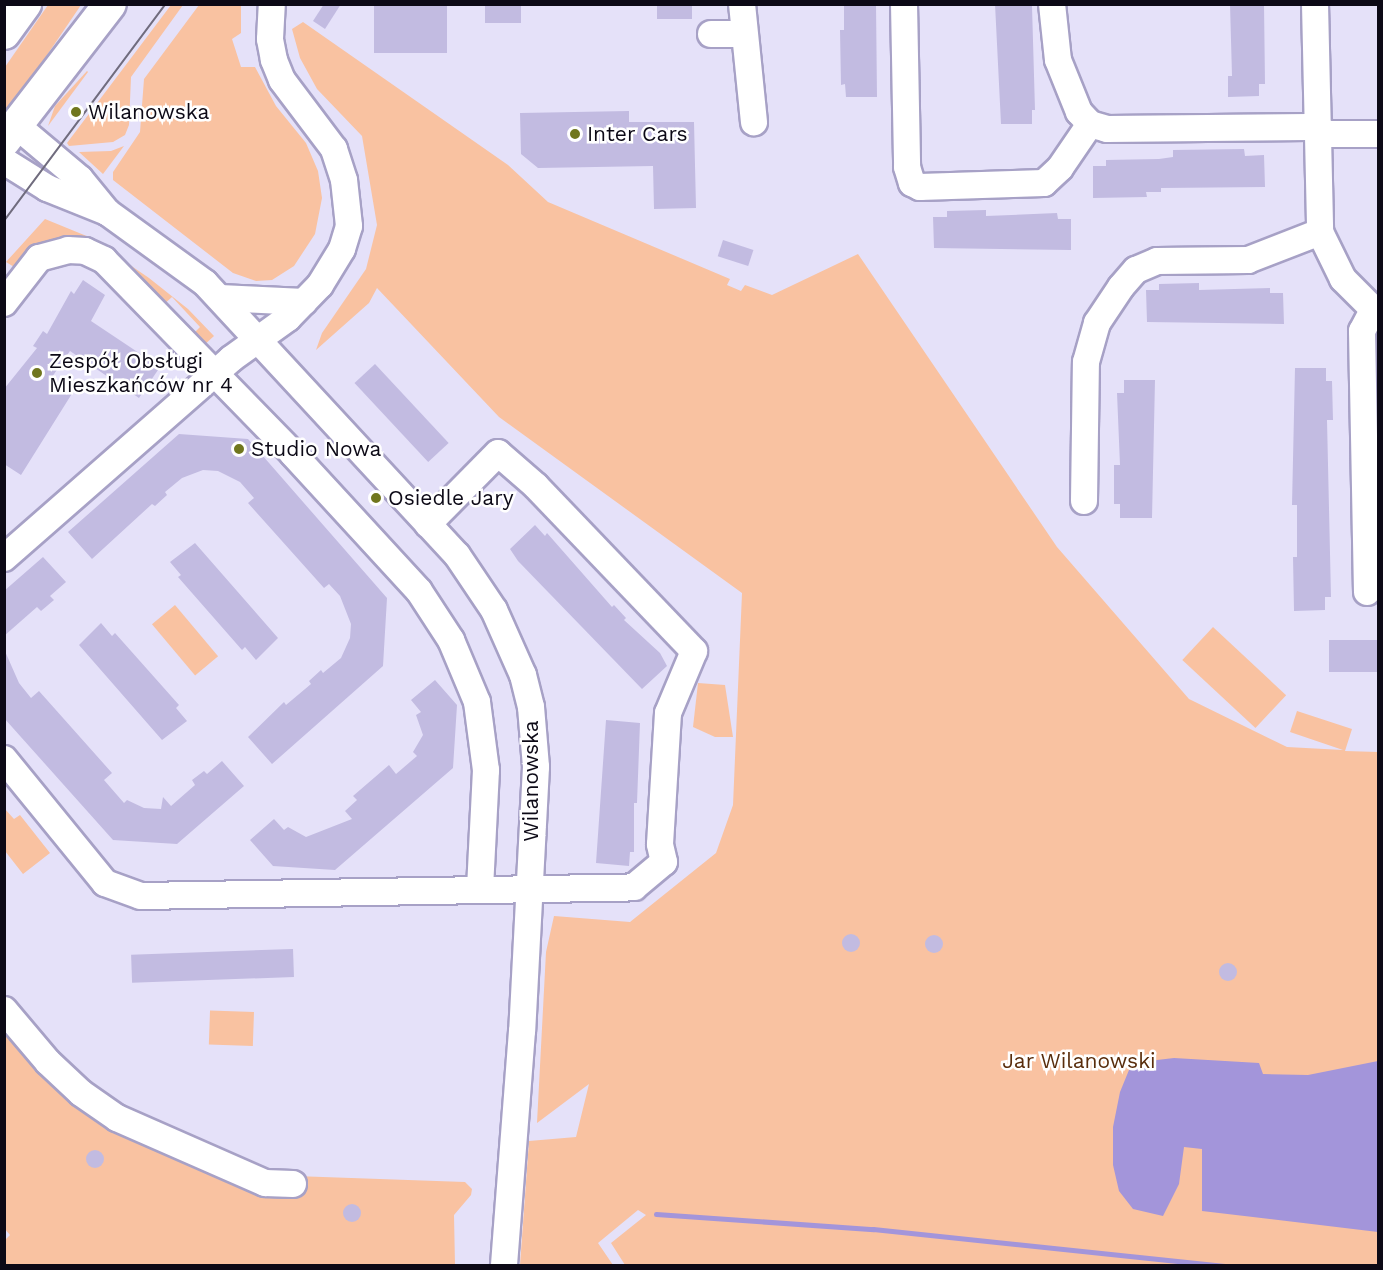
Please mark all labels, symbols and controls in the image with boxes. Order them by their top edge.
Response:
place label: Wilanowska [88,99,209,125]
marker: Wilanowska [69,105,83,119]
place label: Inter Cars [587,121,688,147]
marker: Inter Cars [568,127,582,141]
place label: Zespół Obsługi Mieszkańców nr 4 [49,348,234,398]
marker: Zespół Obsługi Mieszkańców nr 4 [30,366,44,380]
place label: Studio Nowa [251,436,381,462]
marker: Studio Nowa [232,442,246,456]
place label: Osiedle Jary [388,485,514,511]
marker: Osiedle Jary [369,491,383,505]
street label: Wilanowska [518,720,544,842]
park label: Jar Wilanowski [1002,1048,1156,1074]

